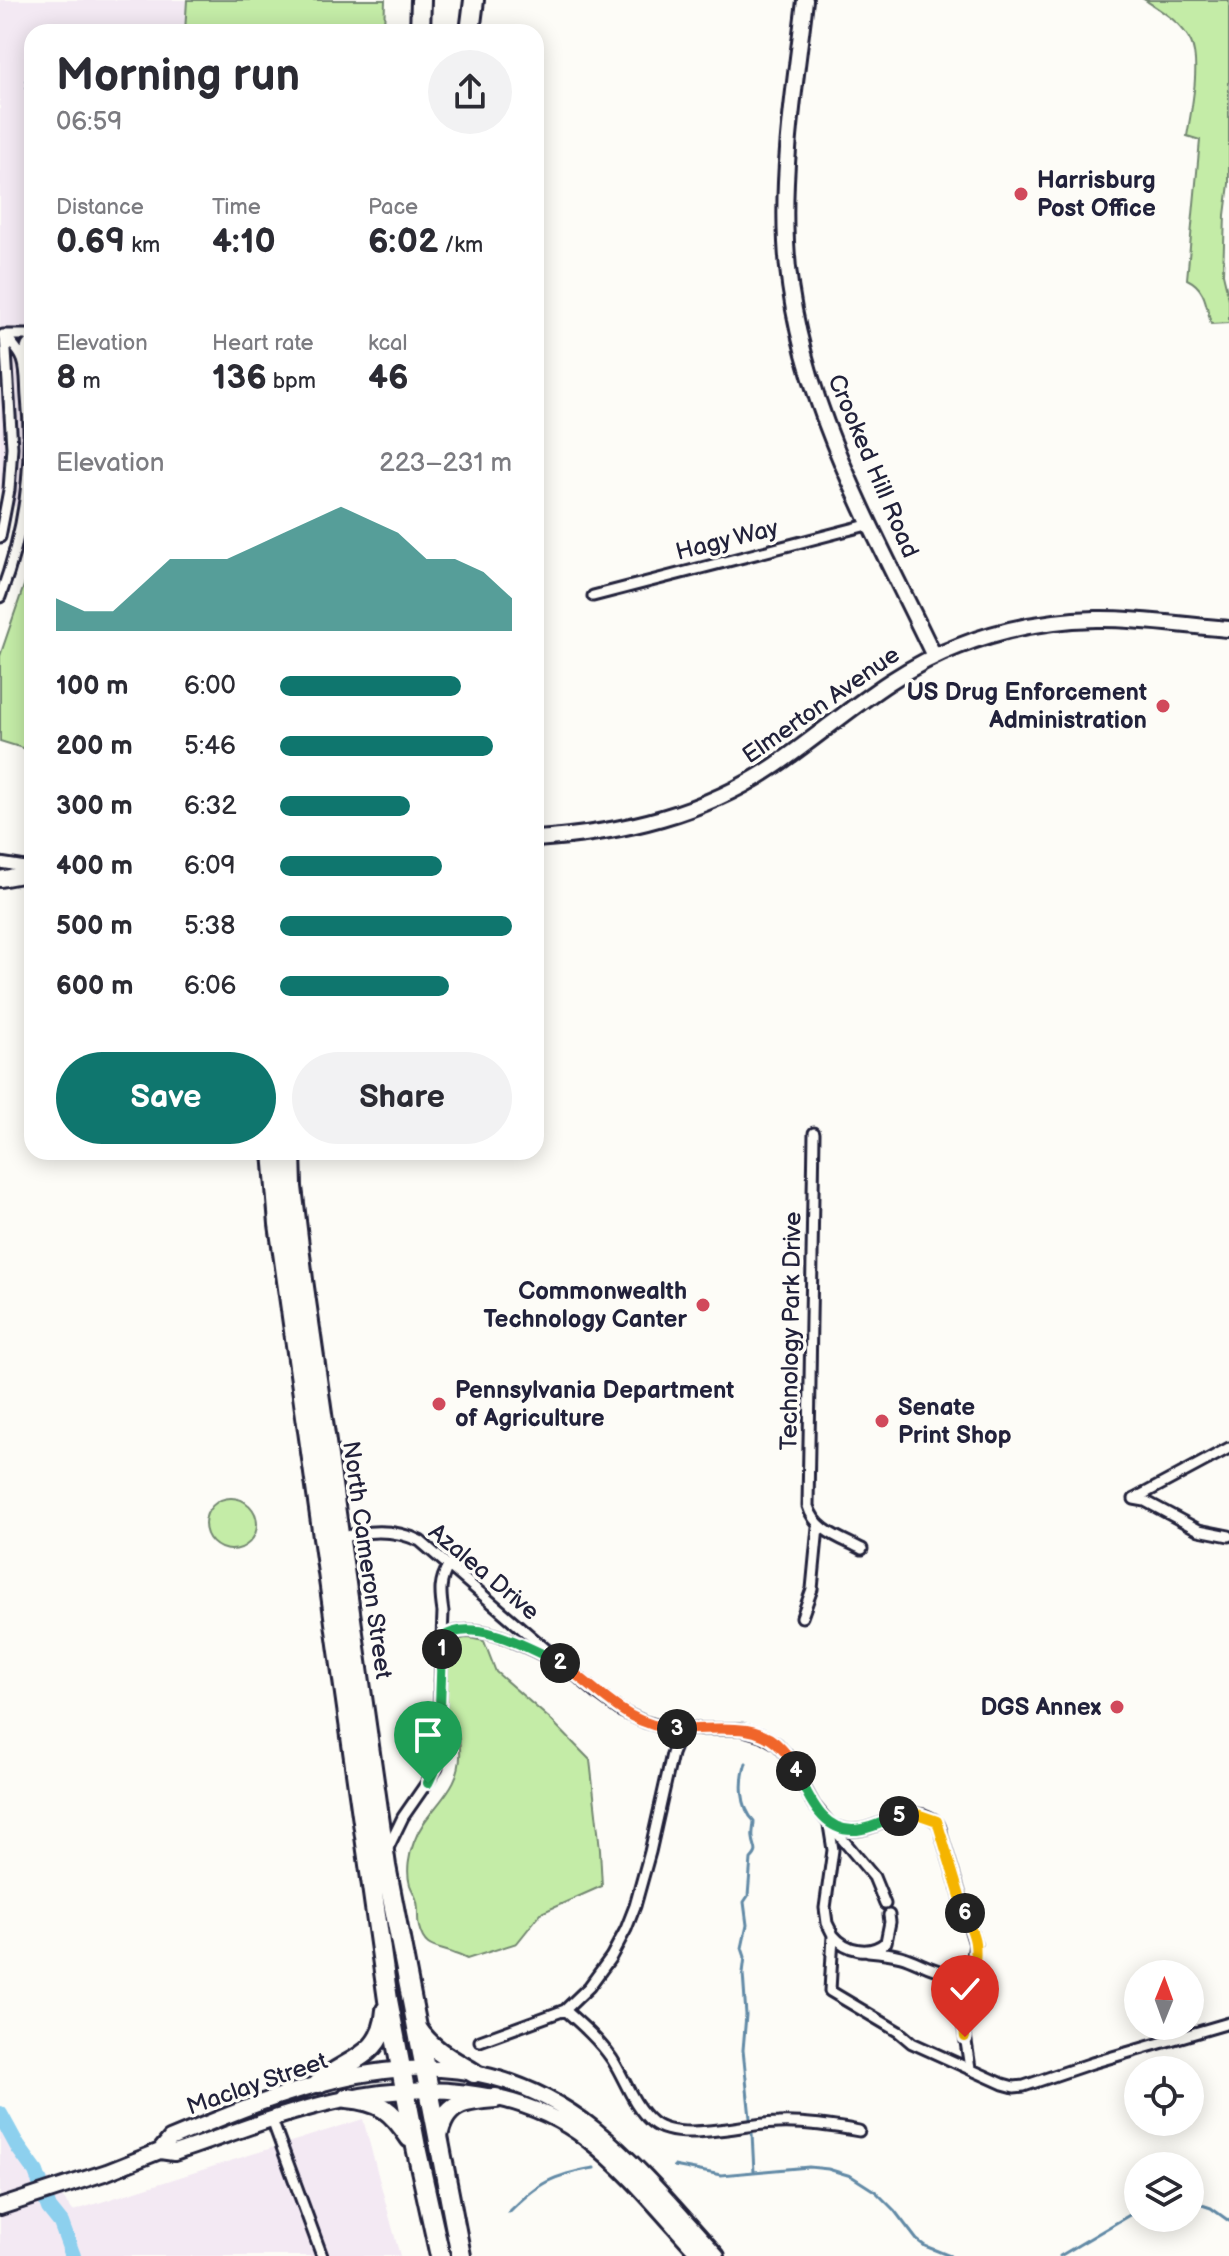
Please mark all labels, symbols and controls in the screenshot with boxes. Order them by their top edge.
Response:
text: Morning run [56,50,300,103]
button: share [428,50,512,134]
text: 06:59 [56,107,122,138]
place label: Harrisburg Post Office [1037,166,1156,223]
marker: Harrisburg Post Office [1012,185,1030,203]
text: Distance [56,194,144,221]
text: Time [212,194,261,221]
text: Pace [368,194,418,221]
text: 0.69 [56,221,125,262]
text: 4:10 [212,221,276,262]
text: 6:02 [368,221,438,262]
text: km [125,232,160,259]
text: /km [438,232,483,259]
text: Elevation [56,330,148,357]
text: Heart rate [212,330,314,357]
text: kcal [368,330,407,357]
text: 8 [56,357,76,398]
text: 136 [212,357,267,398]
text: 46 [368,357,409,398]
text: m [76,368,101,395]
text: bpm [267,368,316,395]
street label: Crooked Hill Road [821,370,925,562]
text: Elevation [56,448,164,479]
text: 223–231 m [379,448,512,479]
street label: Hagy Way [673,513,781,567]
street label: Elmerton Avenue [737,640,905,770]
text: 100 m [56,671,129,702]
text: 6:00 [184,671,236,702]
place label: US Drug Enforcement Administration [907,678,1147,735]
marker: US Drug Enforcement Administration [1154,697,1172,715]
text: 200 m [56,731,133,762]
text: 5:46 [184,731,236,762]
text: 300 m [56,791,133,822]
text: 6:32 [184,791,236,822]
text: 400 m [56,851,133,882]
text: 6:09 [184,851,235,882]
text: 500 m [56,911,133,942]
text: 5:38 [184,911,235,942]
text: 600 m [56,971,133,1002]
text: 6:06 [184,971,236,1002]
button: Save [56,1052,276,1144]
button: Share [292,1052,512,1144]
street label: Technology Park Drive [774,1211,808,1451]
place label: Commonwealth Technology Canter [484,1277,687,1334]
marker: Commonwealth Technology Canter [694,1296,712,1314]
place label: Pennsylvania Department of Agriculture [455,1376,734,1433]
place label: Senate Print Shop [898,1393,1012,1450]
marker: Pennsylvania Department of Agriculture [430,1395,448,1413]
marker: Senate Print Shop [873,1412,891,1430]
street label: North Cameron Street [336,1439,398,1681]
street label: Azalea Drive [423,1517,545,1627]
pin: 1 [422,1629,462,1669]
text: 1 [437,1635,447,1662]
pin: 2 [540,1643,580,1683]
text: 2 [553,1649,567,1676]
place label: DGS Annex [980,1693,1101,1722]
marker: DGS Annex [1108,1698,1126,1716]
pin [394,1701,462,1783]
pin: 3 [657,1709,697,1749]
icon: arrive [406,1713,450,1757]
text: 3 [671,1715,683,1742]
pin: 4 [776,1751,816,1791]
text: 4 [790,1757,802,1784]
pin: 5 [879,1796,919,1836]
text: 5 [893,1802,905,1829]
pin: 6 [945,1893,985,1933]
text: 6 [958,1899,972,1926]
pin [931,1955,999,2037]
north arrow [1124,1960,1204,2040]
map controls [1124,1960,1204,2232]
icon: check [943,1967,987,2011]
street label: Maclay Street [183,2046,332,2122]
button: locate [1124,2056,1204,2136]
button: layers [1124,2152,1204,2232]

